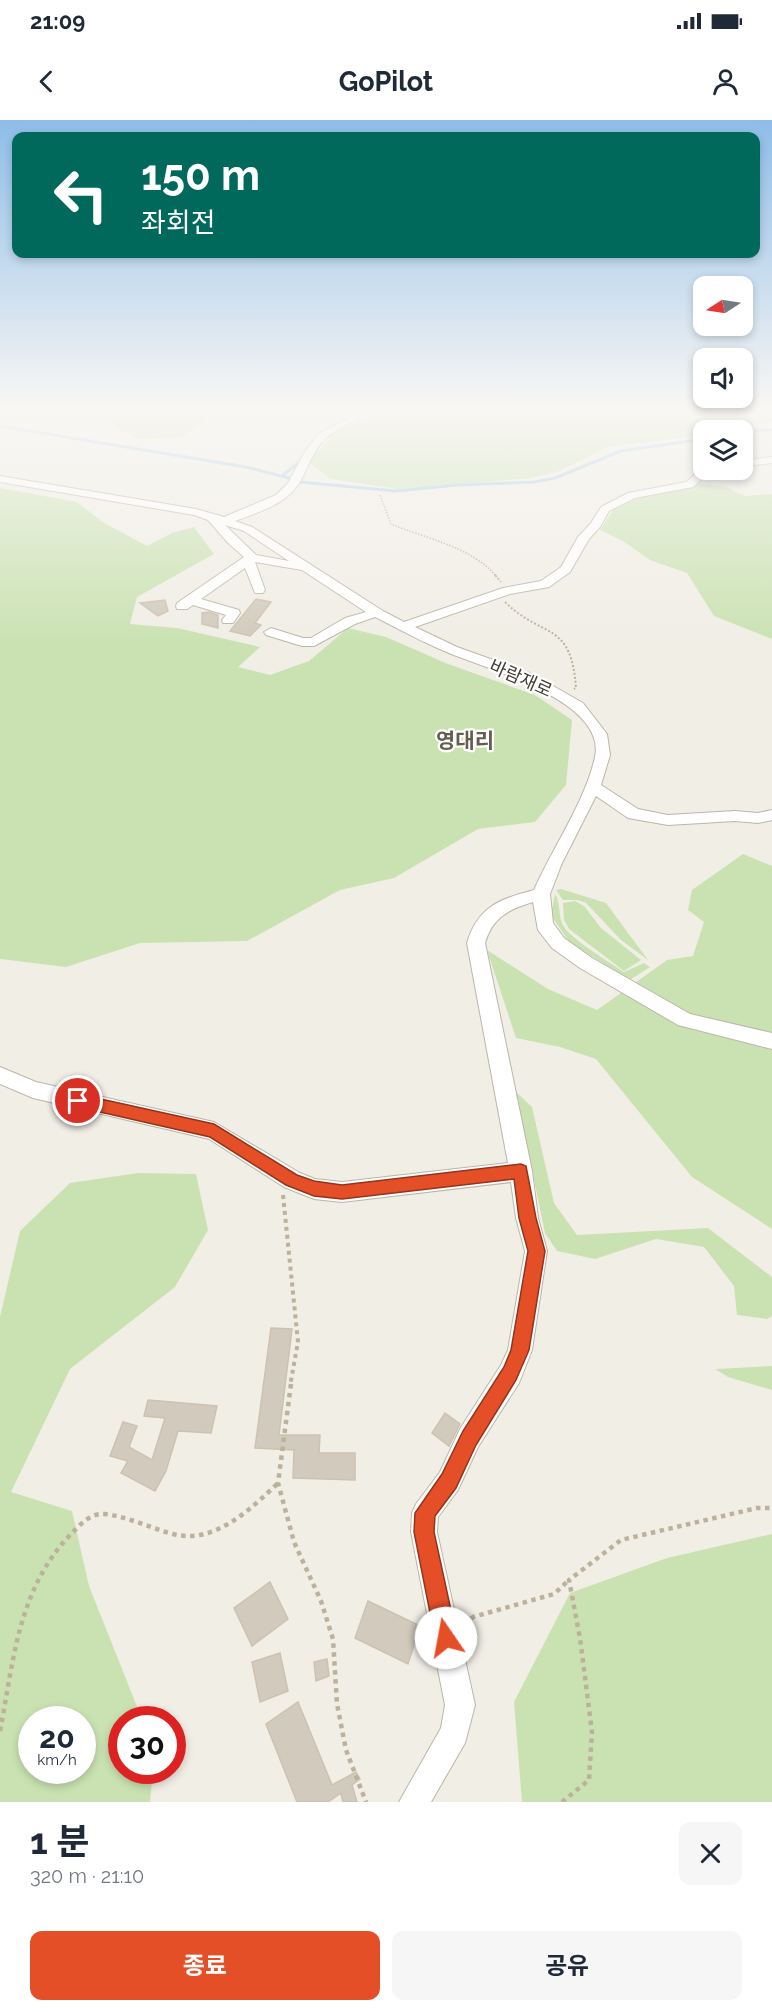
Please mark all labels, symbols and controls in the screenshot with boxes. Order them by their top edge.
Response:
text: 21:09 [30,8,85,34]
icon: back [30,65,63,98]
icon: person [709,65,742,98]
text: GoPilot [339,66,433,97]
text: 150 m [141,151,260,200]
icon: left [42,156,120,234]
text: 좌회전 [141,207,216,238]
north arrow [693,276,753,336]
map controls [693,276,753,480]
button: sound [693,348,753,408]
button: layers [693,420,753,480]
street label: 바람재로 [486,655,556,701]
district label: 영대리 [436,728,494,753]
pin [52,1075,103,1126]
icon: arrive [61,1084,94,1117]
position arrow [414,1606,478,1670]
speed limit sign: 30 [108,1706,186,1784]
text: 20 [39,1720,75,1755]
text: km/h [37,1751,77,1769]
text: 1 분 [30,1820,90,1862]
button: close [679,1822,742,1885]
text: 320 m · 21:10 [30,1864,144,1888]
button: 종료 [30,1931,380,2000]
button: 공유 [392,1931,742,2000]

